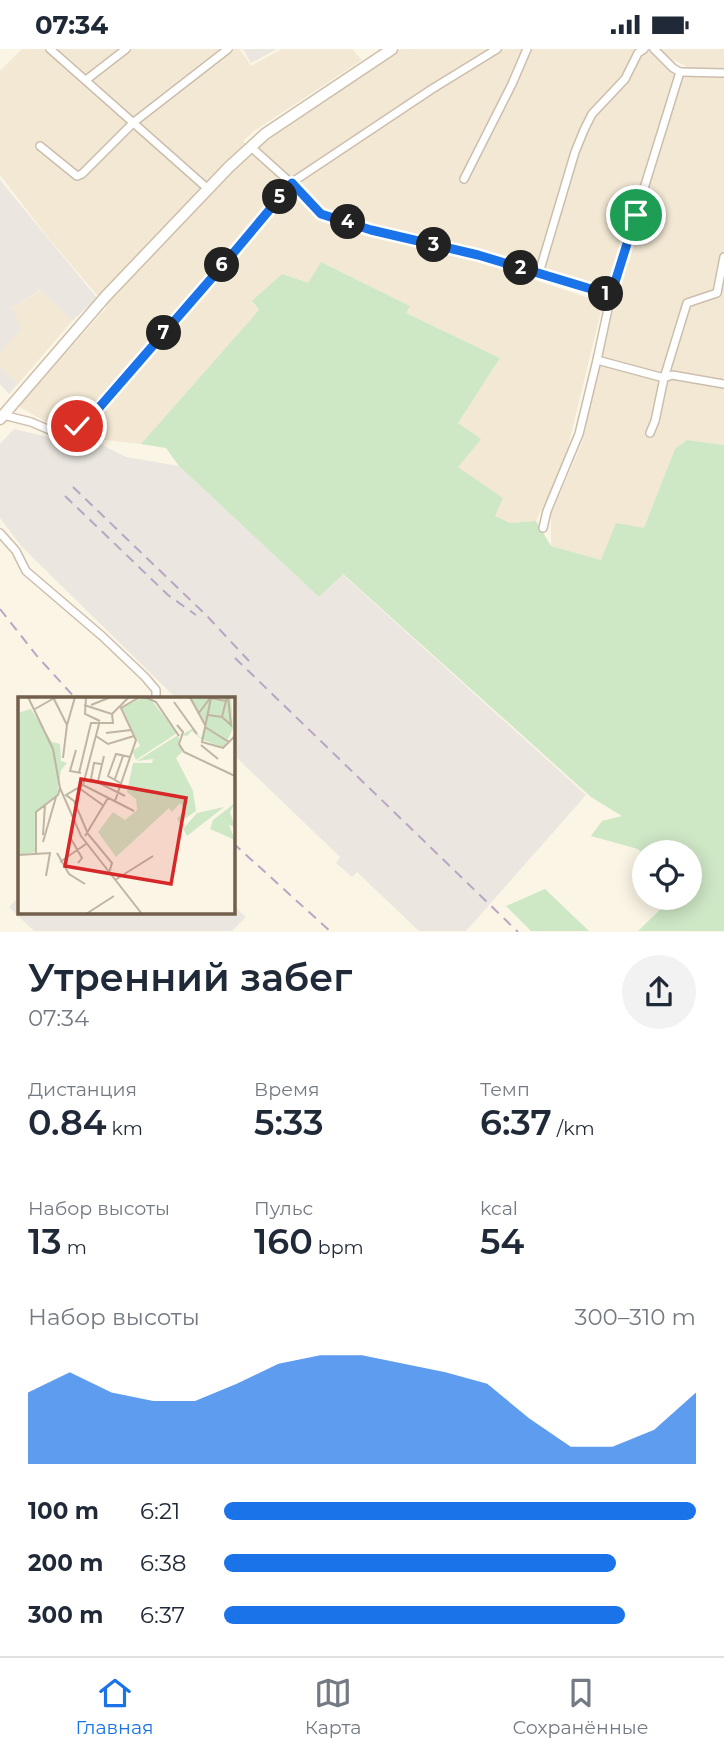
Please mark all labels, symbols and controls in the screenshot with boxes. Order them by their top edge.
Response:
text: 07:34 [35,9,108,41]
pin: 5 [262,179,298,215]
text: 5 [274,185,285,208]
pin [606,185,666,245]
icon: arrive [617,196,655,234]
pin: 4 [330,205,366,239]
text: 4 [341,210,354,233]
pin: 3 [416,227,452,263]
text: 3 [428,233,439,256]
pin: 6 [204,247,240,283]
pin: 2 [504,251,538,285]
text: 6 [215,253,228,276]
text: 2 [515,256,526,279]
pin: 1 [588,277,624,311]
text: 1 [602,282,609,305]
pin: 7 [146,315,182,351]
text: 7 [158,321,169,344]
pin [47,396,107,456]
icon: check [58,407,96,445]
inset map [18,697,234,914]
map controls [632,840,702,910]
button: locate [632,840,702,910]
text: Утренний забег [28,954,352,1001]
button: share [622,955,696,1029]
text: 07:34 [28,1004,89,1032]
text: Дистанция [28,1078,137,1101]
text: Время [254,1078,320,1101]
text: Темп [480,1078,530,1101]
text: 0.84 [28,1101,107,1144]
text: 5:33 [254,1101,324,1144]
text: 6:37 [480,1101,552,1144]
text: km [107,1117,143,1140]
text: /km [552,1117,595,1140]
text: Набор высоты [28,1197,170,1220]
text: Пульс [254,1197,313,1220]
text: kcal [480,1197,518,1220]
text: 13 [28,1220,62,1263]
text: 160 [254,1220,313,1263]
text: 54 [480,1220,524,1263]
text: m [62,1236,87,1259]
text: bpm [313,1236,364,1259]
text: Набор высоты [28,1303,200,1331]
text: 300–310 m [574,1303,696,1331]
text: 100 m [28,1497,99,1525]
text: 6:21 [140,1497,180,1525]
text: 200 m [28,1549,103,1577]
text: 6:38 [140,1549,187,1577]
text: 300 m [28,1601,104,1629]
text: 6:37 [140,1601,185,1629]
tab: Главная [76,1674,154,1739]
tab: Карта [305,1674,361,1739]
tab: Сохранённые [513,1674,648,1739]

